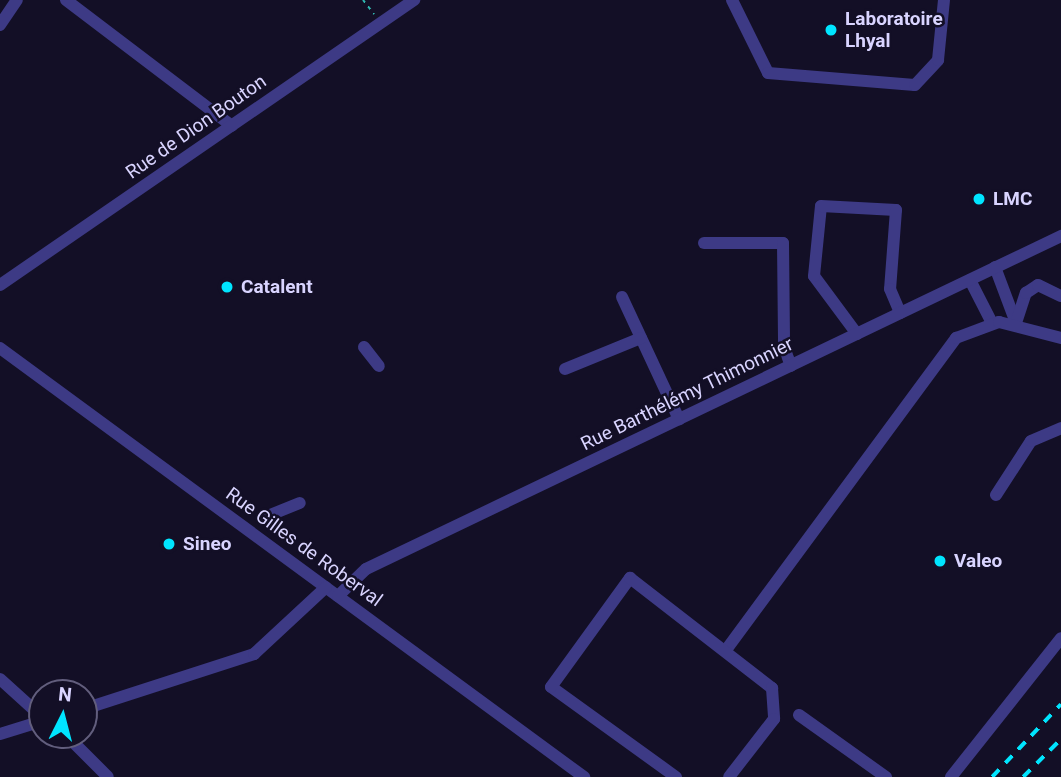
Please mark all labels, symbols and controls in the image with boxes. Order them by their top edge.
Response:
place label: Laboratoire Lhyal [845,8,943,52]
marker: Laboratoire Lhyal [823,22,839,38]
street label: Rue de Dion Bouton [121,70,271,184]
place label: LMC [993,188,1032,210]
marker: LMC [971,191,987,207]
place label: Catalent [241,276,313,298]
marker: Catalent [219,279,235,295]
street label: Rue Barthélémy Thimonnier [577,332,797,456]
street label: Rue Gilles de Roberval [221,483,387,611]
place label: Sineo [183,533,231,555]
marker: Sineo [161,536,177,552]
place label: Valeo [954,550,1002,572]
marker: Valeo [932,553,948,569]
north arrow [28,679,98,749]
text: N [57,682,73,707]

